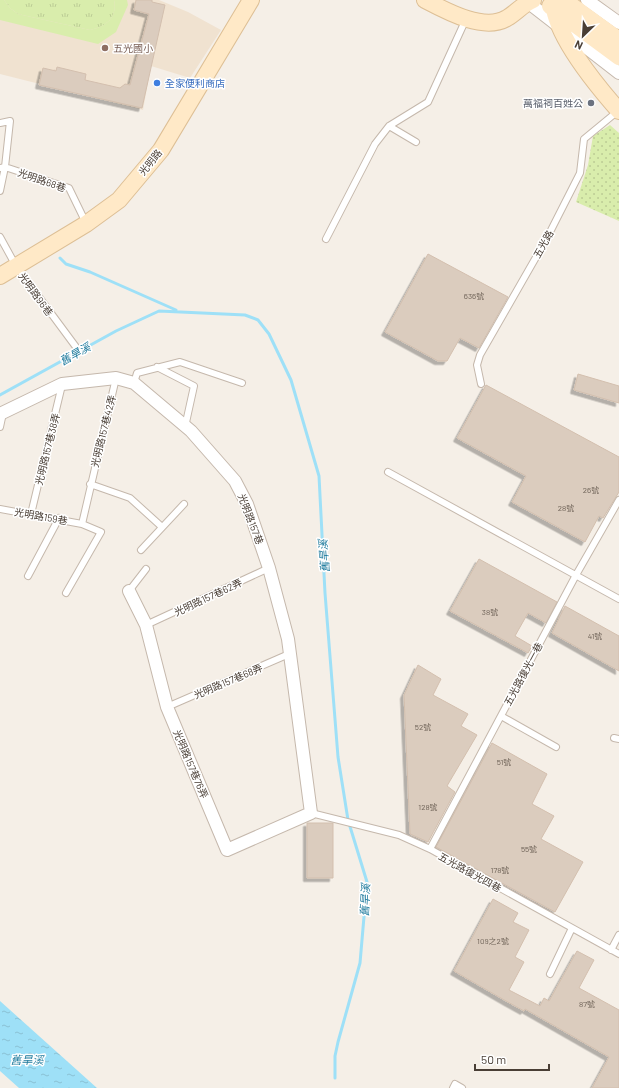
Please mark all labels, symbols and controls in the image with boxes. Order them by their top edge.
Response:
north arrow [563,16,603,56]
text: N [572,38,585,53]
place label: 五光國小 [113,42,153,54]
marker: 五光國小 [100,43,110,53]
place label: 全家便利商店 [165,77,225,89]
marker: 全家便利商店 [152,78,162,88]
place label: 萬福祠百姓公 [523,97,583,109]
marker: 萬福祠百姓公 [586,98,596,108]
street label: 光明路 [136,147,164,177]
street label: 光明路68巷 [16,166,68,194]
street label: 五光路 [530,228,556,260]
street label: 光明路96巷 [16,270,56,318]
house number: 636號 [464,291,484,301]
water label: 舊旱溪 [57,339,94,367]
street label: 光明路157巷42弄 [88,394,118,468]
street label: 光明路157巷38弄 [32,412,62,486]
house number: 26號 [583,485,599,495]
street label: 光明路157巷 [236,492,266,546]
house number: 28號 [558,503,574,513]
street label: 光明路159巷 [13,505,69,527]
water label: 舊旱溪 [316,537,331,573]
street label: 光明路157巷62弄 [172,576,244,618]
house number: 38號 [482,607,498,617]
house number: 41號 [588,631,602,641]
street label: 五光路復光一巷 [501,640,545,708]
street label: 光明路157巷68弄 [192,661,264,701]
house number: 52號 [415,722,431,732]
street label: 光明路157巷76弄 [171,728,211,800]
house number: 51號 [497,757,511,767]
house number: 128號 [418,802,438,812]
house number: 55號 [521,844,537,854]
street label: 五光路復光四巷 [436,850,504,894]
house number: 178號 [491,865,509,875]
water label: 舊旱溪 [357,881,372,917]
house number: 109之2號 [477,936,509,946]
house number: 87號 [579,999,595,1009]
scale bar [475,1046,549,1072]
text: 50 m [481,1052,506,1066]
water label: 舊旱溪 [11,1053,45,1066]

